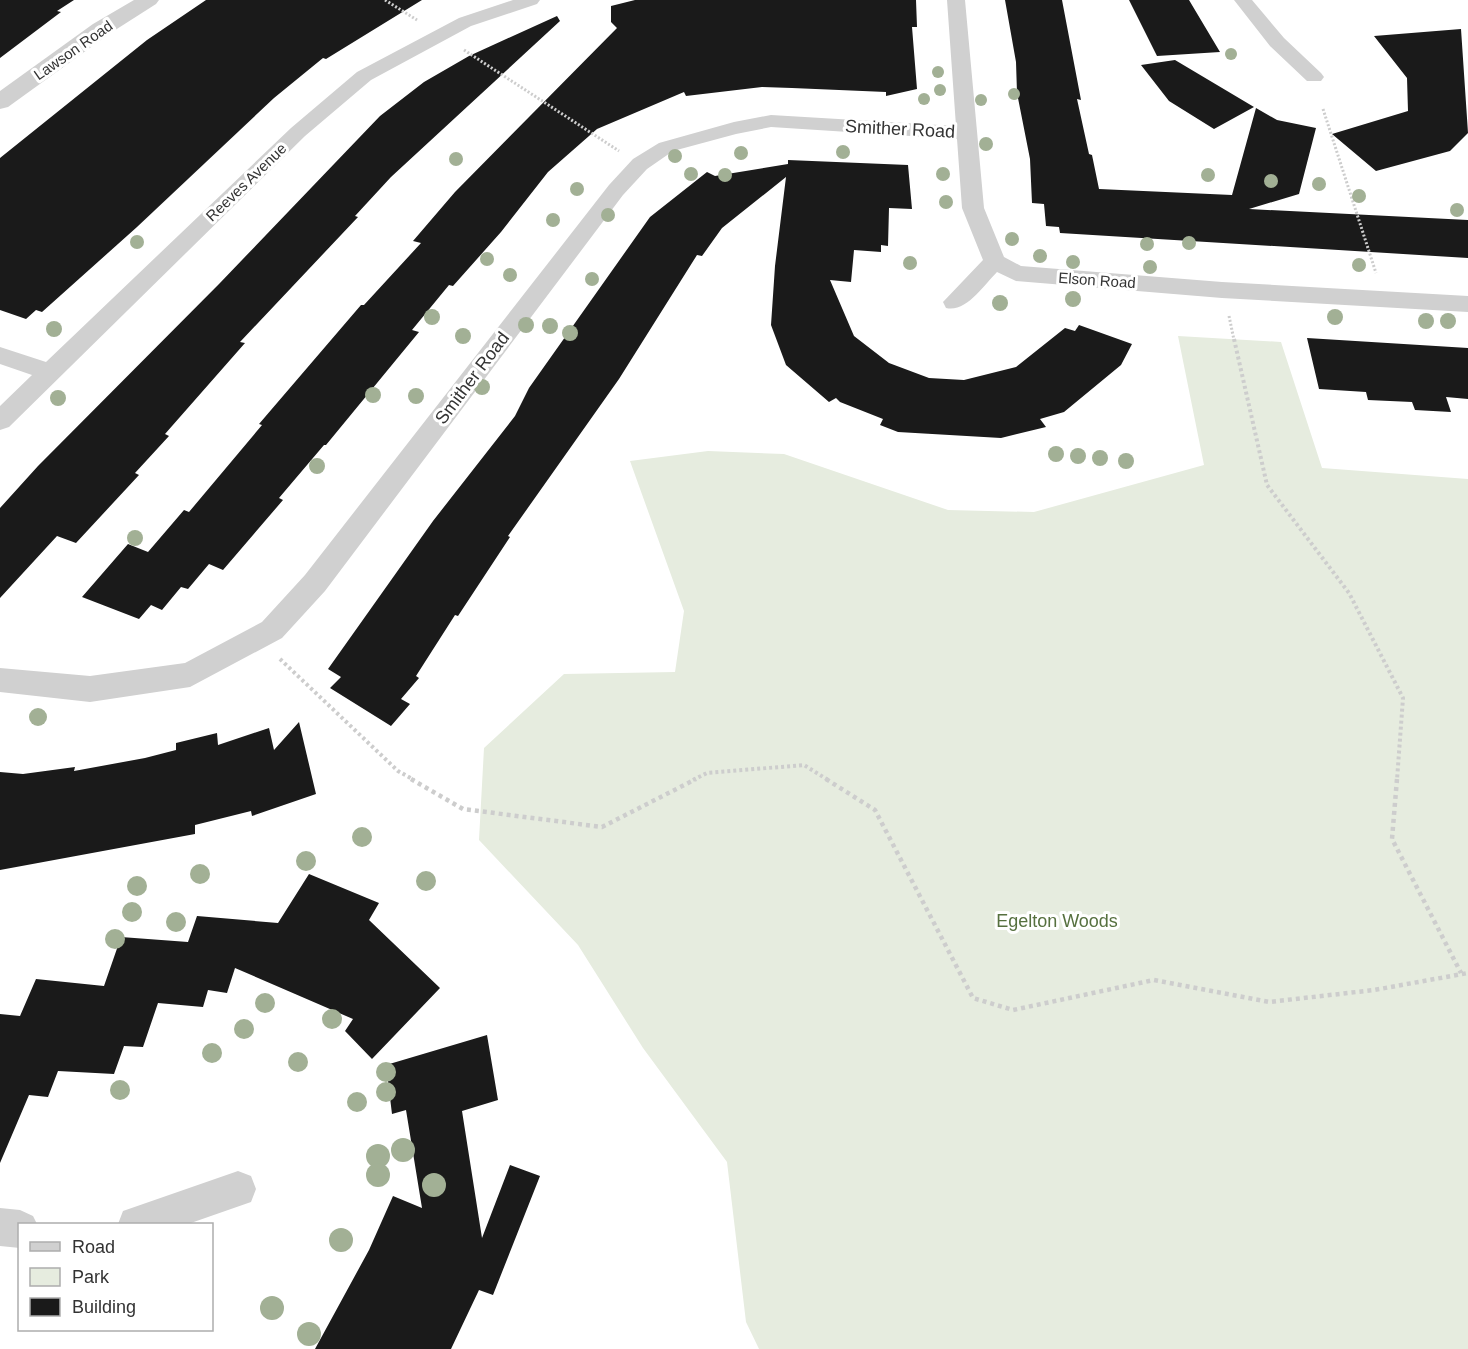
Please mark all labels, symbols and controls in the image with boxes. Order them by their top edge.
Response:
street label: Lawson Road [31,17,115,83]
street label: Smither Road [845,116,955,142]
street label: Reeves Avenue [202,139,290,225]
street label: Elson Road [1058,269,1136,291]
street label: Smither Road [431,328,513,428]
park label: Egelton Woods [996,911,1118,931]
legend [18,1223,213,1331]
text: Road [72,1237,115,1257]
text: Park [72,1267,110,1287]
text: Building [72,1297,136,1317]

